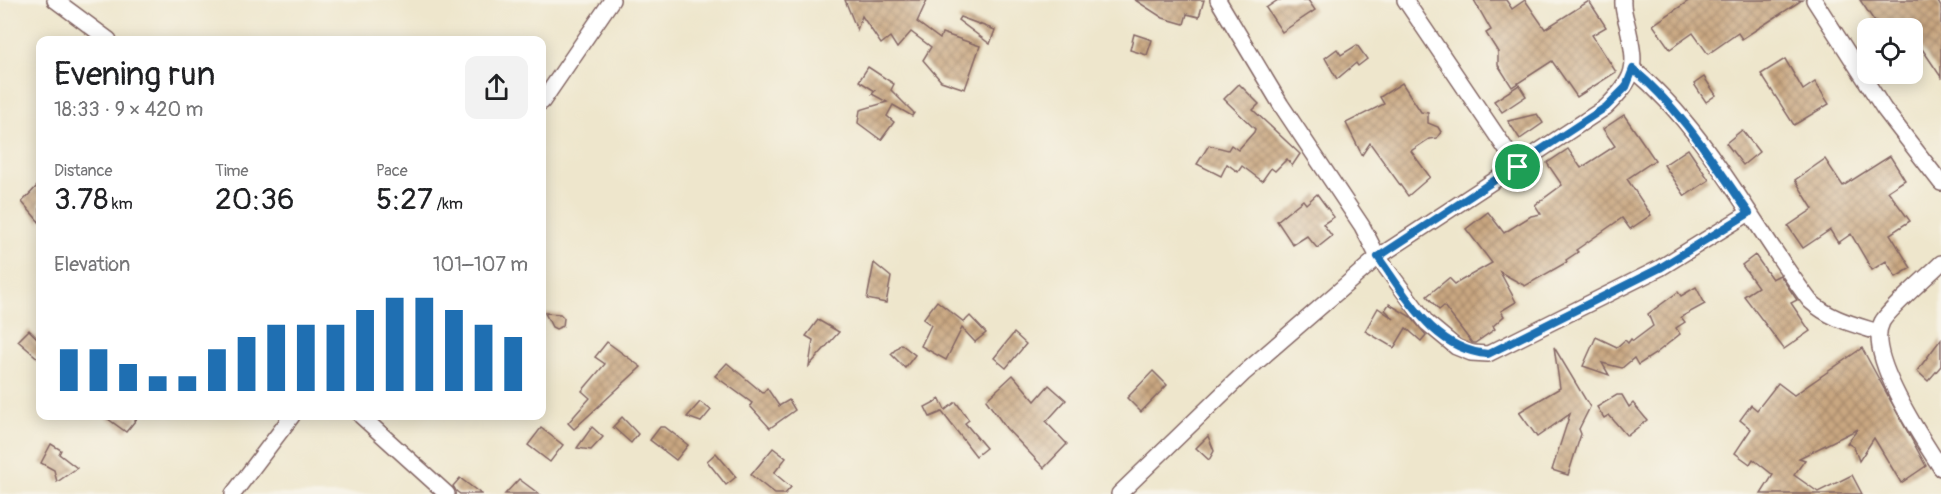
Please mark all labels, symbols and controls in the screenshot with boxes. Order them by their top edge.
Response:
map controls [1857,18,1923,84]
button: locate [1857,18,1923,84]
text: Evening run [54,54,215,95]
button: share [465,56,528,119]
text: 18:33 · 9 × 420 m [54,97,203,122]
pin [1492,141,1543,192]
icon: arrive [1501,150,1534,183]
text: Distance [54,161,113,181]
text: Time [215,161,248,181]
text: Pace [376,161,408,181]
text: 3.78 [54,181,108,218]
text: 20:36 [215,181,294,218]
text: 5:27 [376,181,433,218]
text: km [108,194,133,214]
text: /km [433,194,463,214]
text: Elevation [54,252,130,277]
text: 101–107 m [433,252,528,277]

